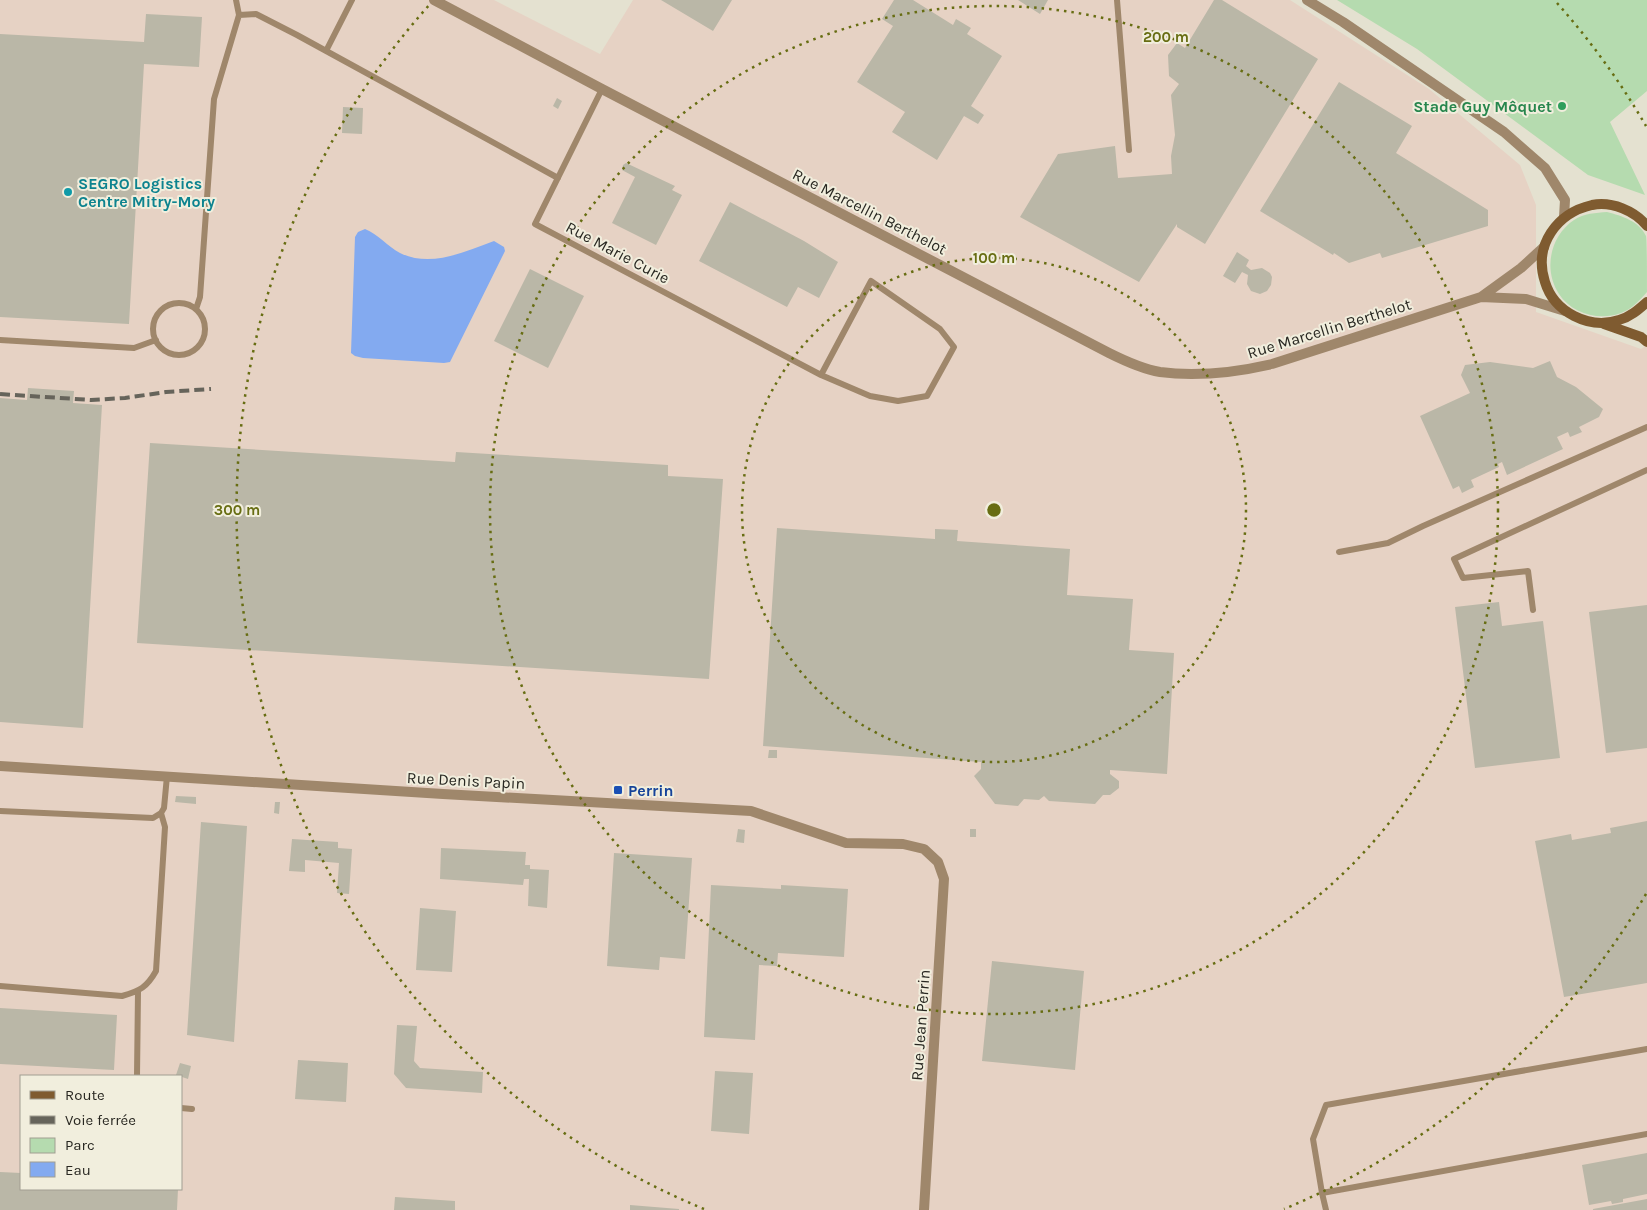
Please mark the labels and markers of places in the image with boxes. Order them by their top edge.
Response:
place label: Stade Guy Môquet [1413,97,1552,116]
marker: Stade Guy Môquet [1556,100,1568,112]
place label: SEGRO Logistics Centre Mitry-Mory [78,174,215,211]
marker: SEGRO Logistics Centre Mitry-Mory [62,186,74,198]
centre of rings [985,501,1003,519]
place label: Perrin [628,781,674,800]
marker: Perrin [612,784,624,796]

